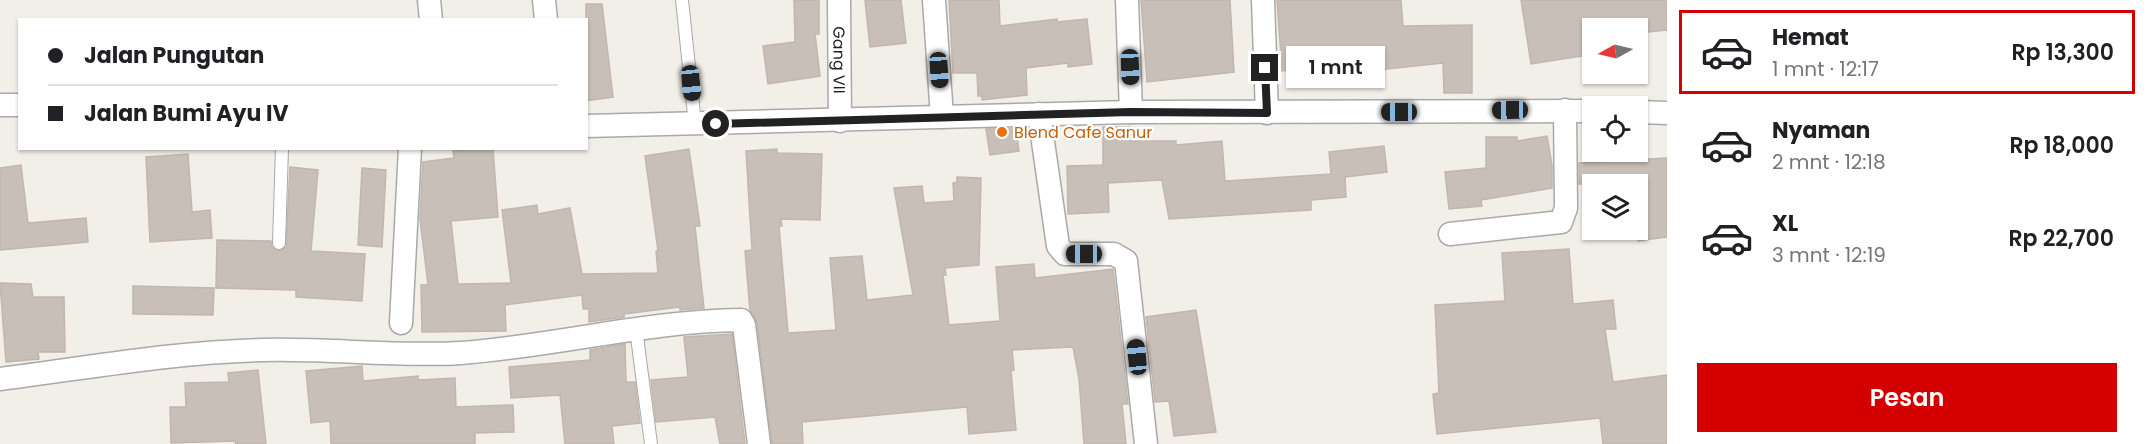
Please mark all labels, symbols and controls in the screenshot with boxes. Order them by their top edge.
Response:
north arrow [1582,18,1648,84]
map controls [1582,18,1648,240]
text: Hemat [1772,22,1849,53]
icon: car [1700,25,1754,79]
street label: Gang VII [827,26,851,94]
text: Rp 13,300 [2011,37,2114,68]
text: Jalan Pungutan [84,40,264,71]
callout: 1 mnt [1286,47,1385,89]
car [1120,49,1140,85]
car [929,51,949,89]
text: 1 mnt [1309,53,1362,81]
route end [1251,54,1278,81]
text: 1 mnt · 12:17 [1772,55,1879,83]
car [680,64,702,102]
button: locate [1582,96,1648,162]
text: Jalan Bumi Ayu IV [84,98,289,129]
car [1492,101,1528,119]
car [1381,103,1417,121]
route start [702,110,729,137]
text: Nyaman [1772,115,1870,146]
icon: car [1700,118,1754,172]
place label: Blend Cafe Sanur [1014,121,1152,144]
marker: Blend Cafe Sanur [995,125,1009,139]
text: Rp 18,000 [2009,130,2114,161]
text: 2 mnt · 12:18 [1772,148,1886,176]
button: layers [1582,174,1648,240]
text: XL [1772,208,1798,239]
icon: car [1700,211,1754,265]
text: Rp 22,700 [2008,223,2114,254]
text: 3 mnt · 12:19 [1772,241,1886,269]
car [1066,245,1102,263]
car [1126,338,1148,376]
button: Pesan [1697,363,2117,432]

